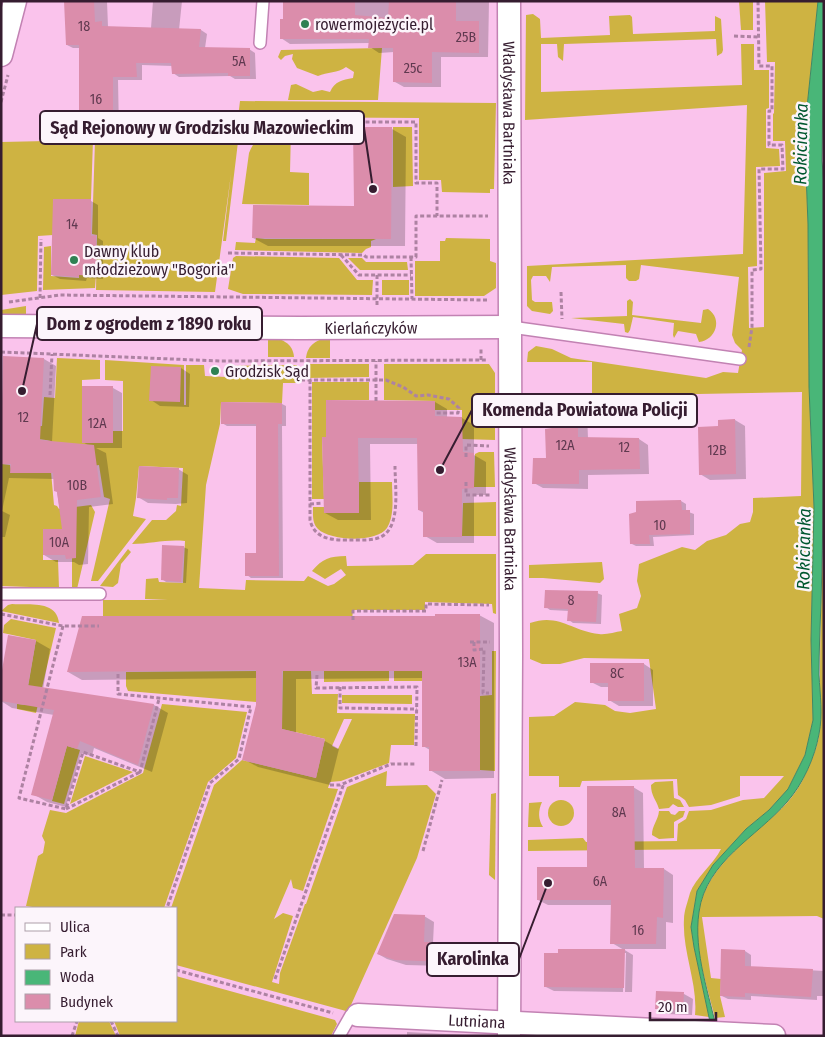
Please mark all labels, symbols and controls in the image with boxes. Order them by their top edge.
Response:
place label: rowermojeżycie.pl [315,15,433,34]
house number: 18 [78,18,90,35]
marker: rowermojeżycie.pl [299,18,311,30]
house number: 25B [456,29,476,46]
street label: Władysława Bartniaka [500,41,519,185]
house number: 5A [232,53,247,70]
house number: 25c [404,60,422,77]
house number: 16 [90,91,102,108]
water label: Rokicianka [789,103,813,185]
callout: Sąd Rejonowy w Grodzisku Mazowieckim [40,111,364,144]
text: Sąd Rejonowy w Grodzisku Mazowieckim [50,117,354,139]
house number: 14 [66,216,78,233]
place label: Dawny klub młodzieżowy "Bogoria" [84,242,234,279]
marker: Dawny klub młodzieżowy "Bogoria" [68,254,80,266]
callout: Dom z ogrodem z 1890 roku [37,307,262,340]
text: Dom z ogrodem z 1890 roku [47,313,251,335]
street label: Kierlańczyków [324,318,418,337]
place label: Grodzisk Sąd [225,362,309,382]
marker: Grodzisk Sąd [209,365,221,377]
callout: Komenda Powiatowa Policji [472,394,697,427]
text: Komenda Powiatowa Policji [482,399,688,421]
house number: 12 [17,409,29,426]
house number: 12A [88,415,107,432]
house number: 12A [556,437,575,454]
house number: 12 [618,439,630,456]
house number: 12B [707,442,727,459]
street label: Władysława Bartniaka [501,447,520,591]
house number: 10B [67,477,88,494]
water label: Rokicianka [792,508,816,590]
house number: 10 [654,517,666,534]
house number: 10A [49,534,70,551]
house number: 8 [568,592,575,609]
house number: 13A [457,654,477,671]
house number: 8C [610,665,624,682]
house number: 8A [612,804,627,821]
house number: 6A [593,873,608,890]
legend [15,907,178,1022]
text: Ulica [60,918,90,936]
house number: 16 [632,922,644,939]
text: Park [60,943,87,961]
callout: Karolinka [427,943,519,976]
text: Karolinka [437,948,509,970]
text: Woda [60,968,94,986]
scale bar [650,990,716,1022]
text: Budynek [60,993,113,1011]
text: 20 m [658,998,688,1016]
street label: Lutniana [448,1010,506,1032]

